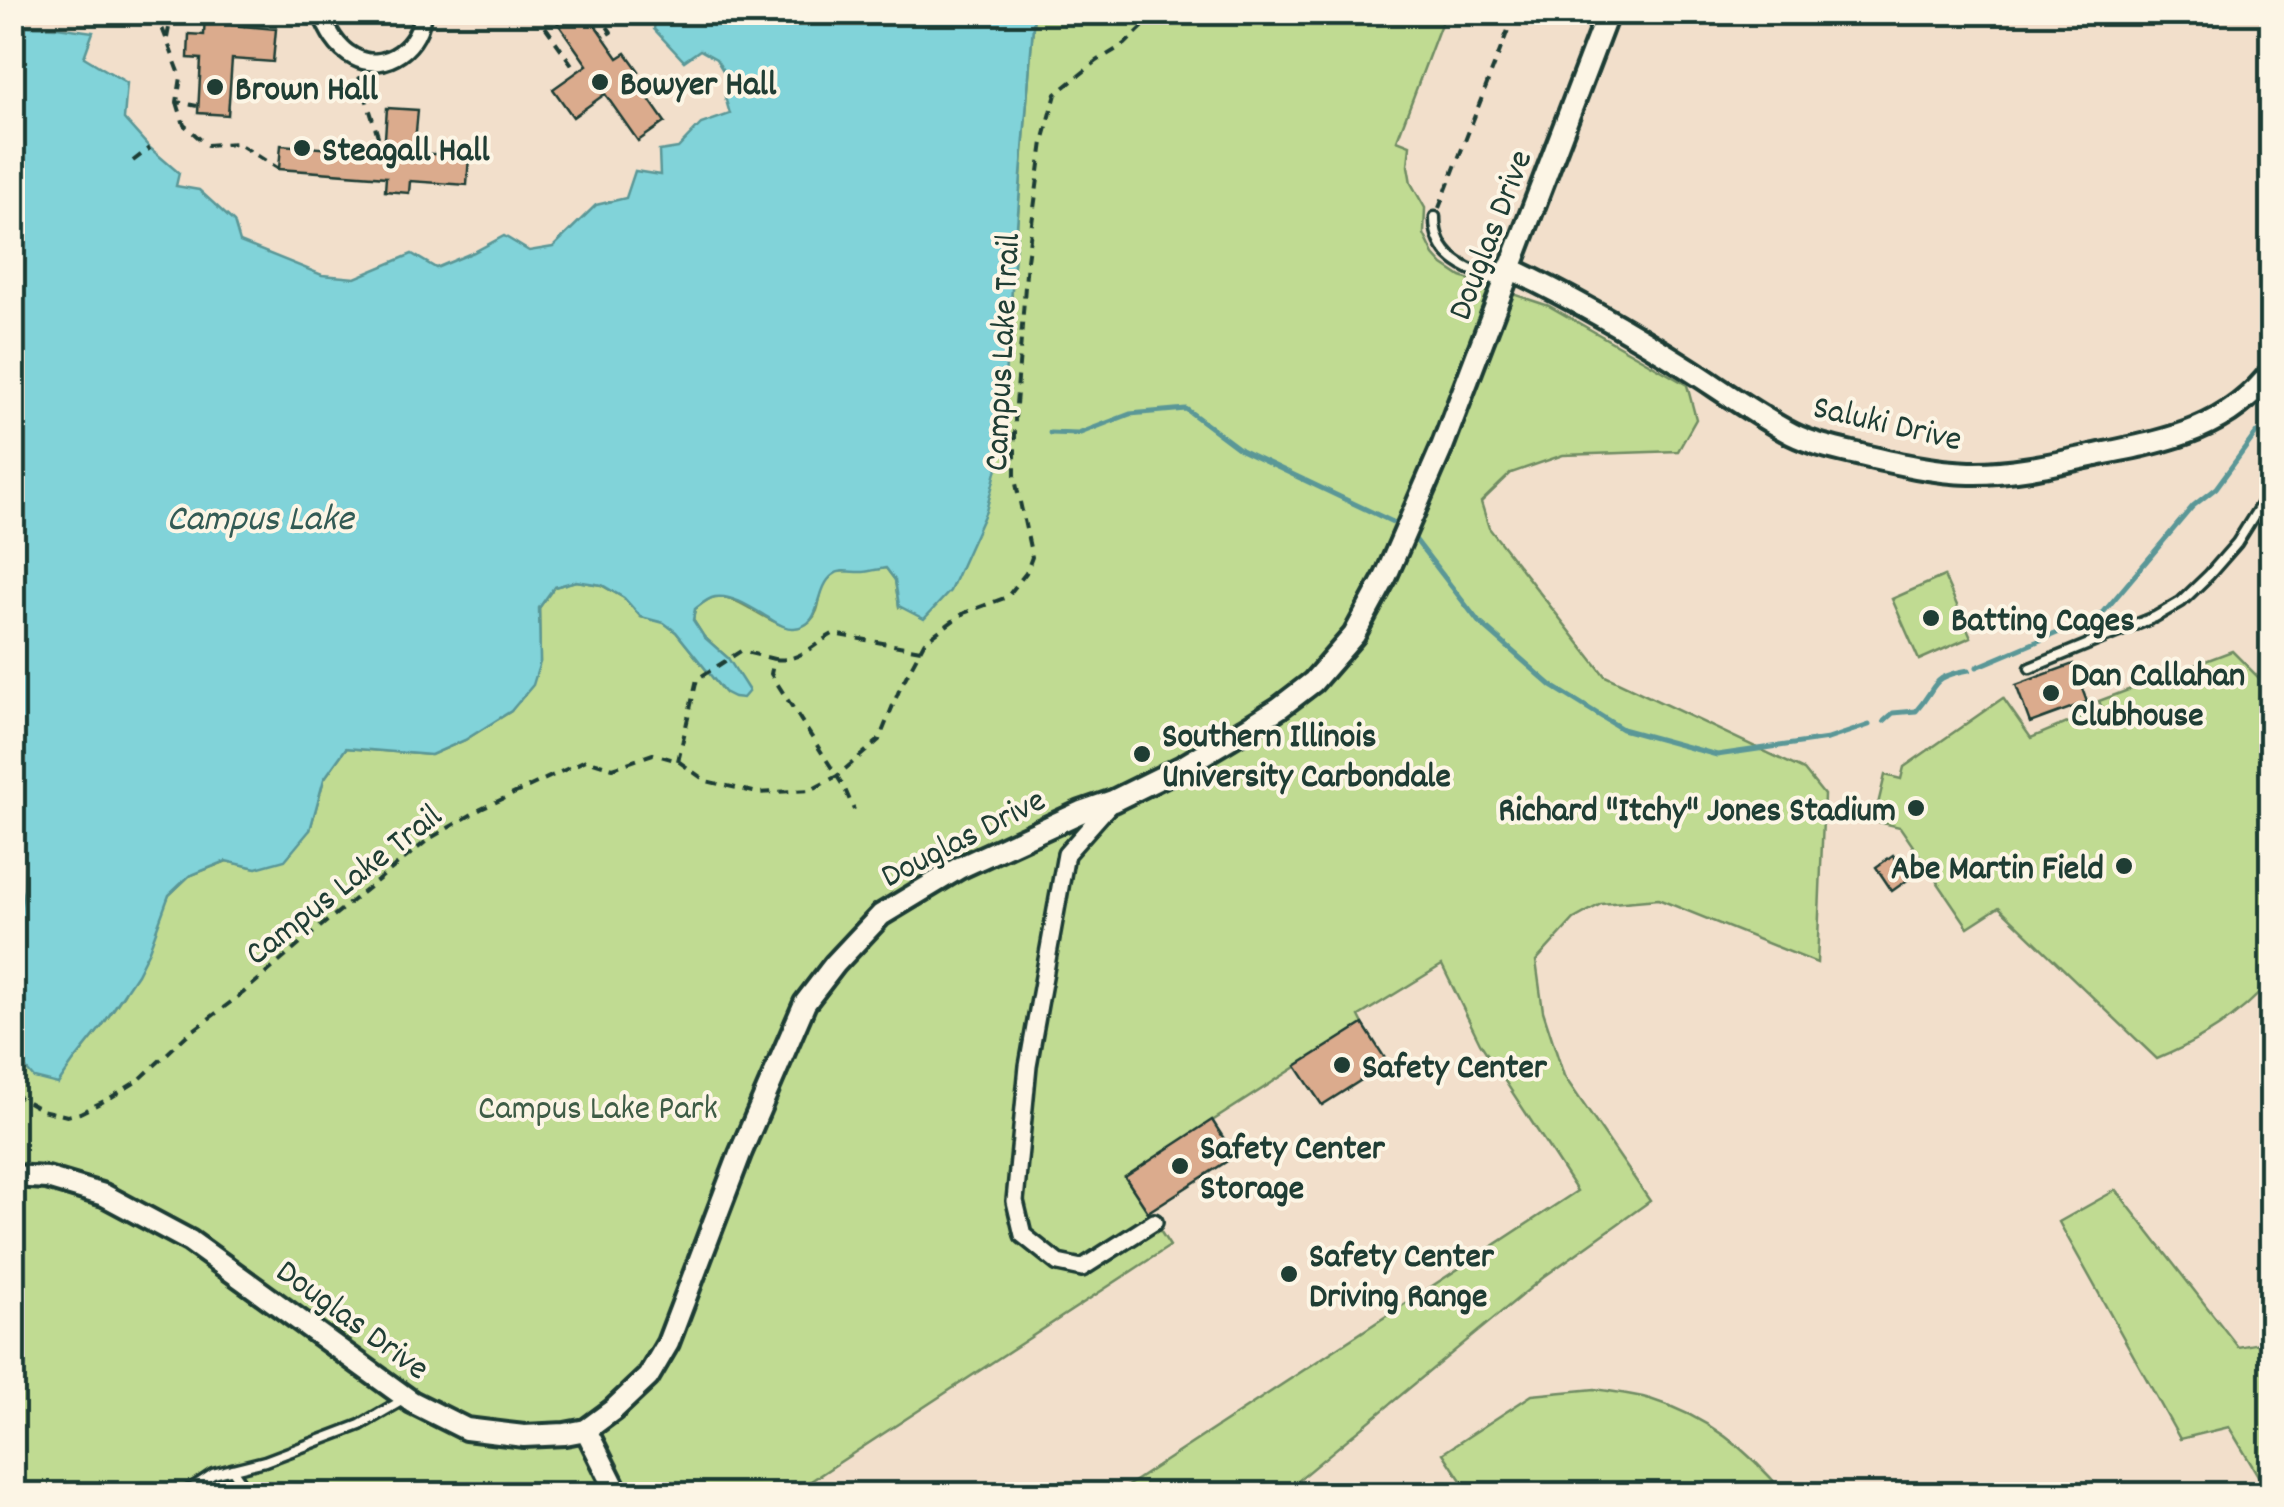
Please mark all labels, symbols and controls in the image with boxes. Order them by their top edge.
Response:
place label: Bowyer Hall [620,62,777,112]
place label: Brown Hall [235,67,379,117]
marker: Bowyer Hall [589,71,611,93]
marker: Brown Hall [204,76,226,98]
place label: Steagall Hall [322,128,490,178]
marker: Steagall Hall [291,137,313,159]
street label: Douglas Drive [1437,143,1548,328]
street label: Campus Lake Trail [974,232,1036,473]
street label: Saluki Drive [1807,384,1966,467]
water label: Campus Lake [167,494,356,549]
place label: Batting Cages [1951,598,2135,648]
marker: Batting Cages [1920,607,1942,629]
place label: Dan Callahan Clubhouse [2071,653,2245,743]
marker: Dan Callahan Clubhouse [2040,682,2062,704]
place label: Southern Illinois University Carbondale [1162,714,1451,804]
marker: Southern Illinois University Carbondale [1131,743,1153,765]
street label: Douglas Drive [873,778,1055,903]
place label: Richard "Itchy" Jones Stadium [1498,788,1896,838]
street label: Campus Lake Trail [236,794,454,980]
marker: Richard "Itchy" Jones Stadium [1905,797,1927,819]
place label: Abe Martin Field [1891,846,2104,896]
marker: Abe Martin Field [2113,855,2135,877]
place label: Safety Center [1362,1045,1548,1095]
marker: Safety Center [1331,1054,1353,1076]
park label: Campus Lake Park [478,1086,718,1136]
place label: Safety Center Storage [1200,1126,1386,1216]
marker: Safety Center Storage [1169,1155,1191,1177]
place label: Safety Center Driving Range [1309,1234,1495,1324]
street label: Douglas Drive [264,1249,438,1395]
marker: Safety Center Driving Range [1278,1263,1300,1285]

